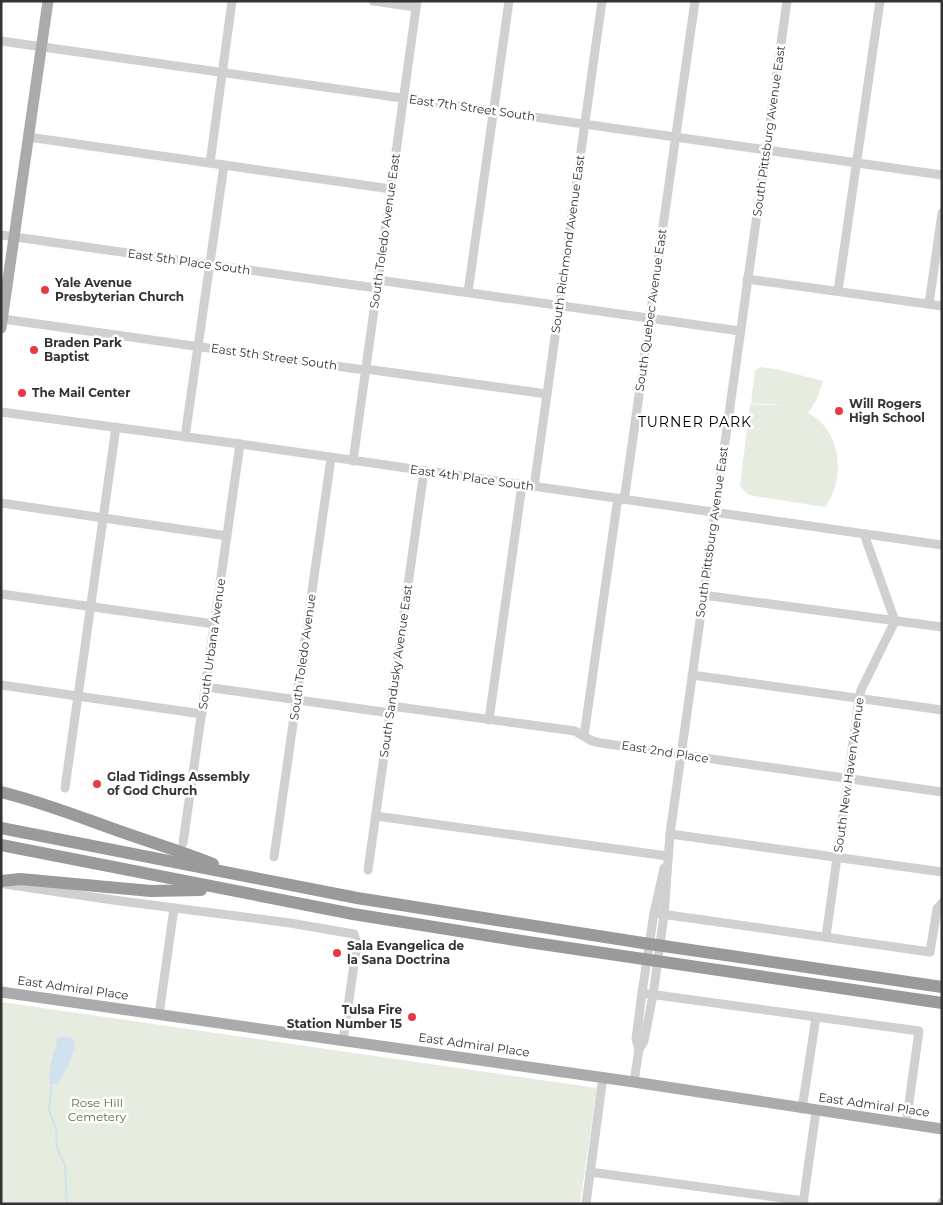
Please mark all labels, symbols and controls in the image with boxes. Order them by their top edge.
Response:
street label: South Pittsburg Avenue East [749,44,788,217]
street label: East 7th Street South [408,91,536,124]
street label: South Toledo Avenue East [366,152,403,309]
street label: South Richmond Avenue East [548,154,587,334]
street label: South Quebec Avenue East [632,228,669,392]
street label: East 5th Place South [127,245,251,278]
place label: Yale Avenue Presbyterian Church [54,275,184,304]
marker: Yale Avenue Presbyterian Church [39,284,51,296]
place label: Braden Park Baptist [44,335,122,364]
street label: East 5th Street South [210,340,338,373]
marker: Braden Park Baptist [28,344,40,356]
place label: The Mail Center [32,385,130,400]
marker: The Mail Center [16,387,28,399]
place label: Will Rogers High School [849,396,925,425]
marker: Will Rogers High School [833,405,845,417]
district label: TURNER PARK [638,413,752,431]
street label: South Pittsburg Avenue East [692,445,731,618]
street label: East 4th Place South [409,461,535,494]
street label: South Urbana Avenue [195,577,228,710]
street label: South Sandusky Avenue East [376,583,415,758]
street label: South Toledo Avenue [286,593,319,721]
street label: South New Haven Avenue [830,696,867,853]
street label: East 2nd Place [620,737,710,766]
place label: Glad Tidings Assembly of God Church [107,769,250,798]
marker: Glad Tidings Assembly of God Church [91,778,103,790]
place label: Sala Evangelica de la Sana Doctrina [347,938,465,967]
marker: Sala Evangelica de la Sana Doctrina [331,947,343,959]
street label: East Admiral Place [17,972,130,1003]
place label: Tulsa Fire Station Number 15 [287,1002,402,1031]
marker: Tulsa Fire Station Number 15 [406,1011,418,1023]
street label: East Admiral Place [418,1029,531,1060]
street label: East Admiral Place [818,1089,931,1120]
park label: Rose Hill Cemetery [68,1095,127,1124]

